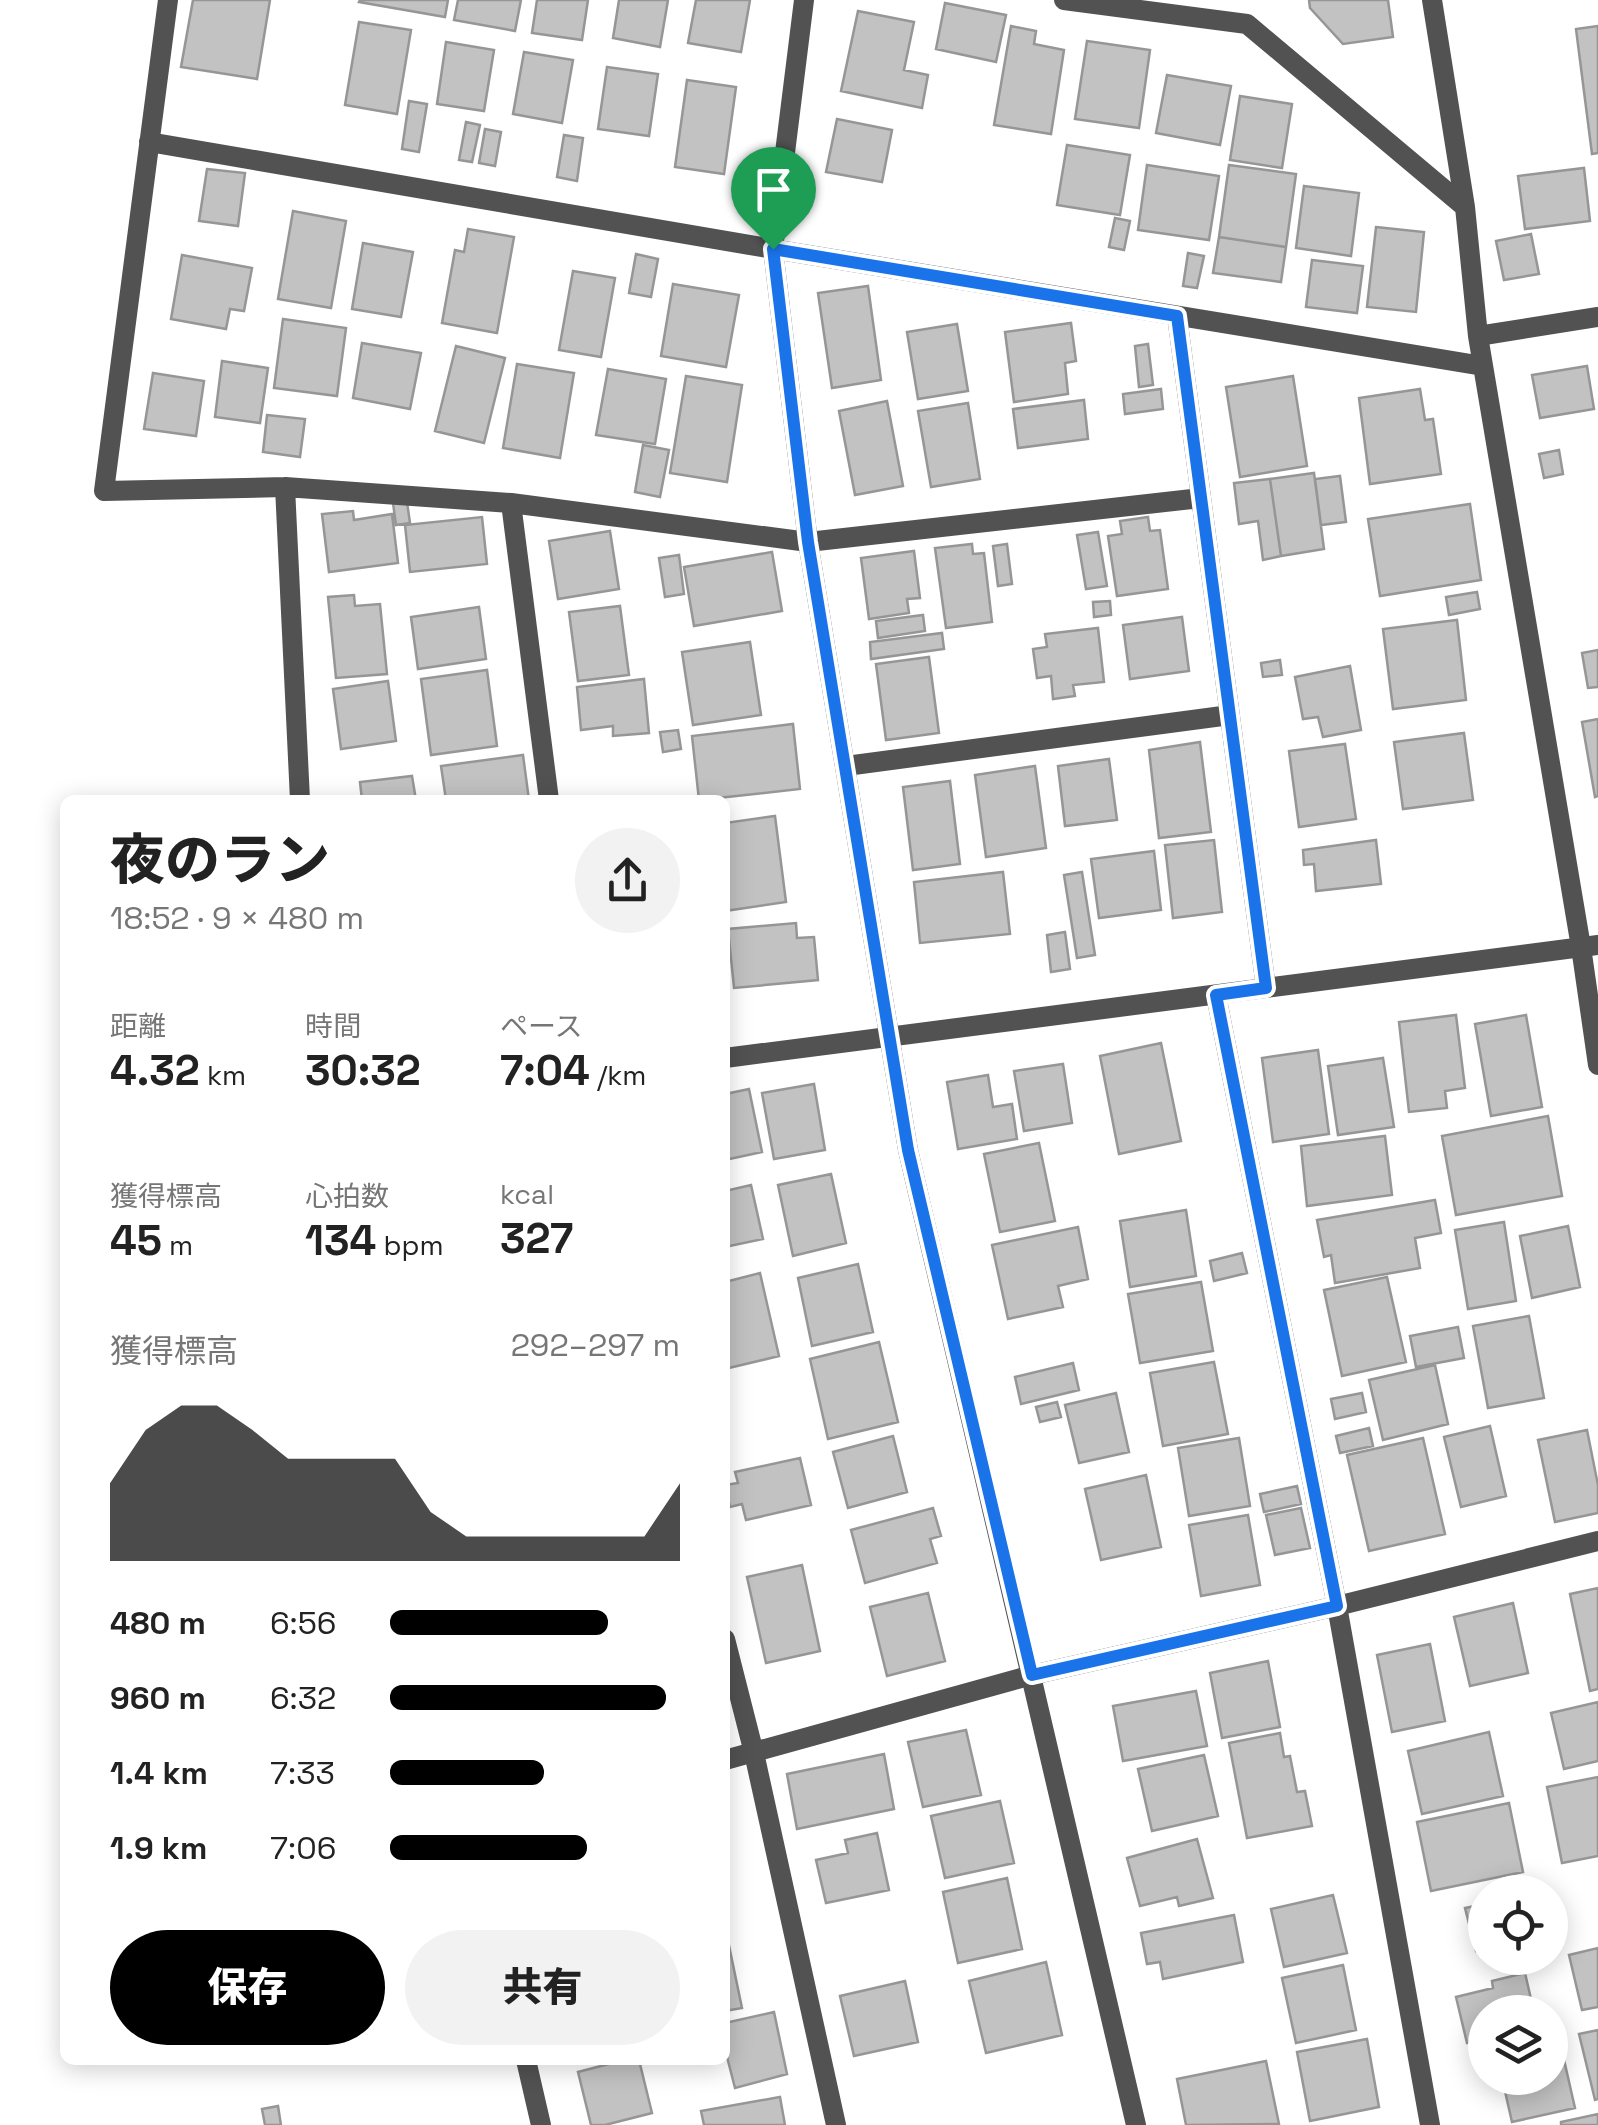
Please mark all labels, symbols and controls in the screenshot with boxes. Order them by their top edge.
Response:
pin [731,147,816,250]
icon: arrive [746,162,801,217]
text: 夜のラン [110,825,330,895]
button: share [575,828,680,933]
text: 18:52 · 9 × 480 m [110,898,364,938]
text: 距離 [110,1008,166,1044]
text: 時間 [305,1008,361,1044]
text: ペース [500,1008,583,1044]
text: 4.32 [110,1044,200,1097]
text: 30:32 [305,1044,421,1097]
text: 7:04 [500,1044,590,1097]
text: km [200,1057,246,1093]
text: /km [590,1057,646,1093]
text: kcal [500,1176,554,1212]
text: 獲得標高 [110,1178,222,1214]
text: 心拍数 [305,1178,389,1214]
text: 327 [500,1212,573,1265]
text: 45 [110,1214,162,1267]
text: 134 [305,1214,376,1267]
text: m [162,1227,193,1263]
text: bpm [376,1227,444,1263]
text: 292–297 m [511,1325,680,1365]
text: 獲得標高 [110,1331,238,1371]
text: 480 m [110,1603,206,1643]
text: 6:56 [270,1603,336,1643]
text: 960 m [110,1678,206,1718]
text: 6:32 [270,1678,336,1718]
text: 1.4 km [110,1753,208,1793]
text: 7:33 [270,1753,335,1793]
text: 1.9 km [110,1828,207,1868]
text: 7:06 [270,1828,336,1868]
map controls [1468,1875,1568,2095]
button: locate [1468,1875,1568,1975]
button: 保存 [110,1930,385,2045]
button: 共有 [405,1930,680,2045]
button: layers [1468,1995,1568,2095]

